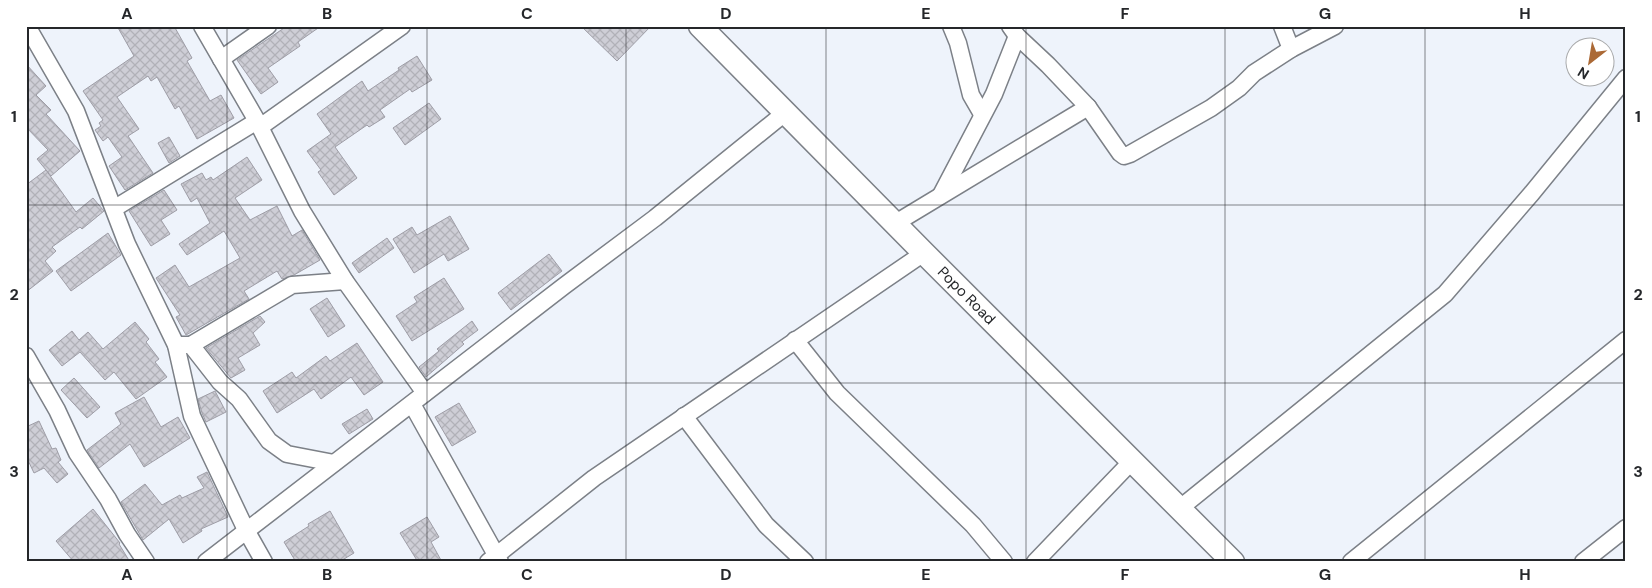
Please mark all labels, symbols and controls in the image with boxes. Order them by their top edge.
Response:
text: A [121,3,133,24]
text: B [322,3,332,24]
text: C [521,3,533,24]
text: D [720,3,732,24]
text: E [921,3,931,24]
text: F [1121,3,1130,24]
text: G [1319,3,1331,24]
text: H [1519,3,1531,24]
north arrow [1564,38,1614,88]
text: N [1574,63,1592,83]
text: 1 [11,106,17,127]
text: 1 [1635,106,1641,127]
street label: Popo Road [933,262,1000,329]
text: 2 [9,284,19,305]
text: 2 [1633,284,1643,305]
text: 3 [9,461,19,482]
text: 3 [1633,461,1643,482]
text: A [121,564,133,585]
text: B [322,564,332,585]
text: C [521,564,533,585]
text: D [720,564,732,585]
text: E [921,564,931,585]
text: F [1121,564,1130,585]
text: G [1319,564,1331,585]
text: H [1519,564,1531,585]

